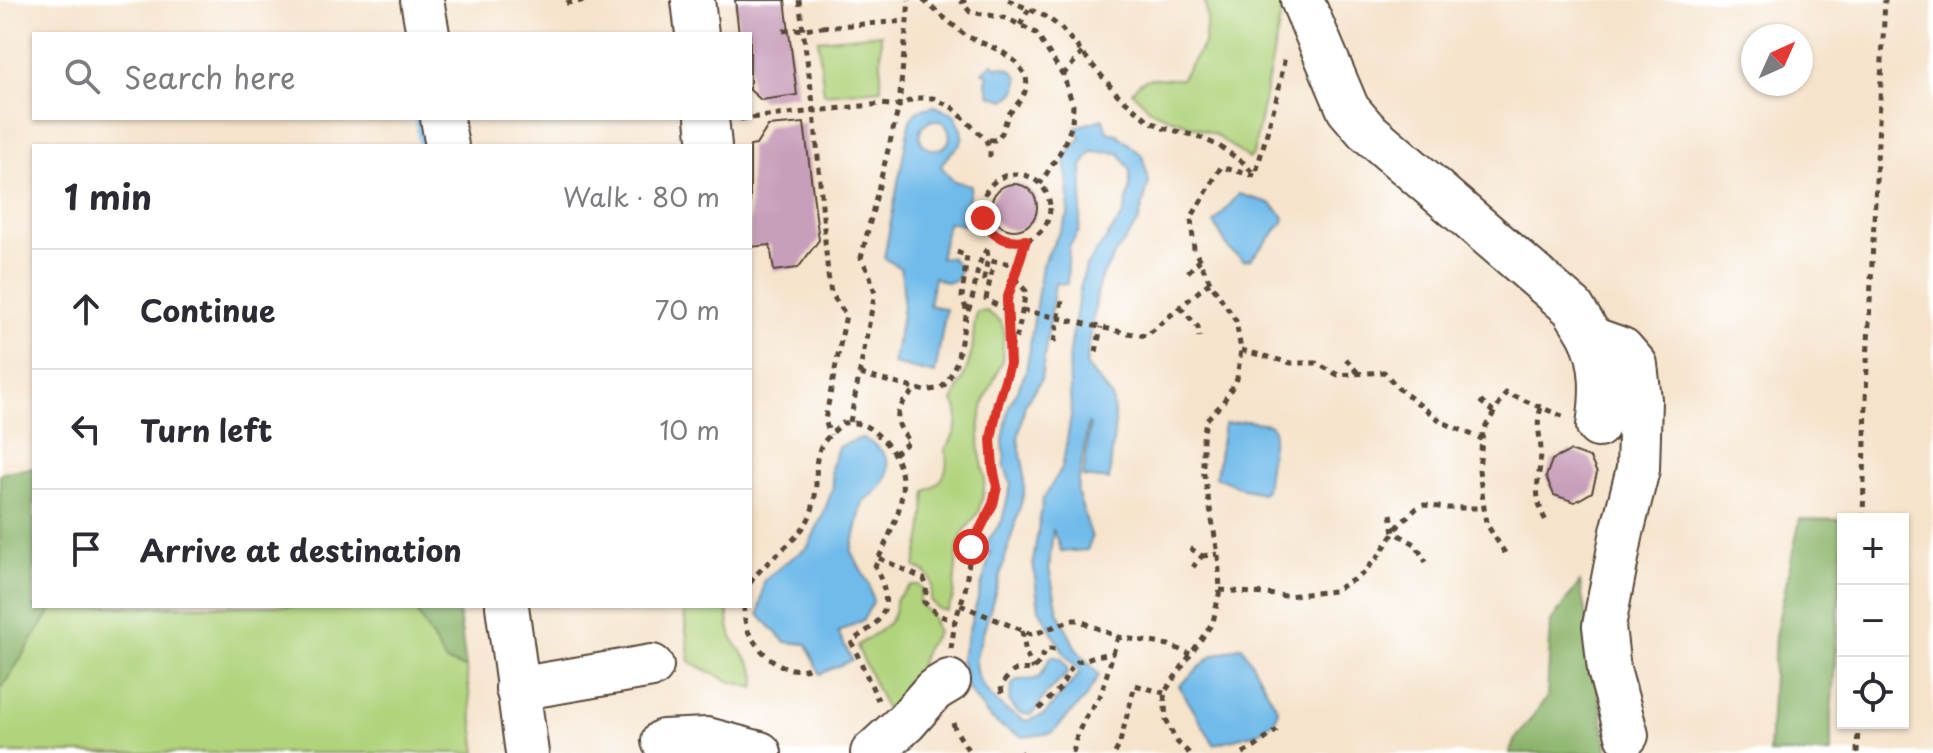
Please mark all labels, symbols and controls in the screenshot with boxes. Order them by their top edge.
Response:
north arrow [1741,24,1813,96]
search box [32,32,752,120]
icon: search [60,54,104,98]
text: Search here [124,54,296,99]
text: 1 min [64,170,152,222]
text: Walk · 80 m [563,177,720,216]
route end [965,200,1001,236]
icon: ahead [64,287,108,331]
text: Continue [140,287,275,332]
text: 70 m [655,290,720,329]
icon: left [64,407,108,451]
text: Turn left [140,407,272,452]
text: 10 m [659,410,720,449]
map controls [1837,513,1909,729]
button: + [1837,513,1909,585]
icon: arrive [64,527,108,571]
text: Arrive at destination [140,527,462,572]
route start [953,529,989,565]
button: − [1837,585,1909,657]
button: locate [1837,657,1909,729]

